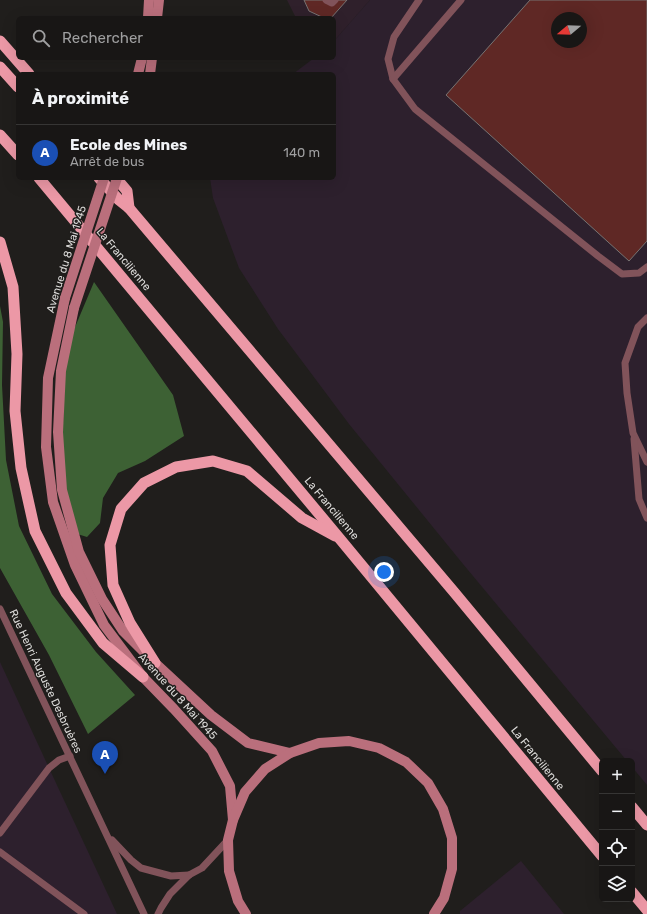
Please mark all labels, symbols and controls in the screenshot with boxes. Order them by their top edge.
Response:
north arrow [551,12,587,48]
search box [16,16,336,60]
icon: search [30,27,52,49]
text: Rechercher [62,29,143,47]
text: À proximité [32,88,129,108]
text: Ecole des Mines [70,136,187,154]
text: A [40,145,50,160]
text: 140 m [283,145,320,160]
text: Arrêt de bus [70,154,144,169]
street label: Avenue du 8 Mai 1945 [44,204,89,314]
street label: La Francilienne [94,225,154,293]
street label: La Francilienne [302,474,362,542]
your location [374,562,394,582]
street label: Rue Henri Auguste Desbruères [6,607,85,756]
street label: Avenue du 8 Mai 1945 [136,651,220,742]
street label: La Francilienne [508,724,567,793]
pin: A [92,741,118,774]
map controls [599,758,635,902]
button: + [599,758,635,794]
button: − [599,794,635,830]
button: locate [599,830,635,866]
button: layers [599,866,635,902]

